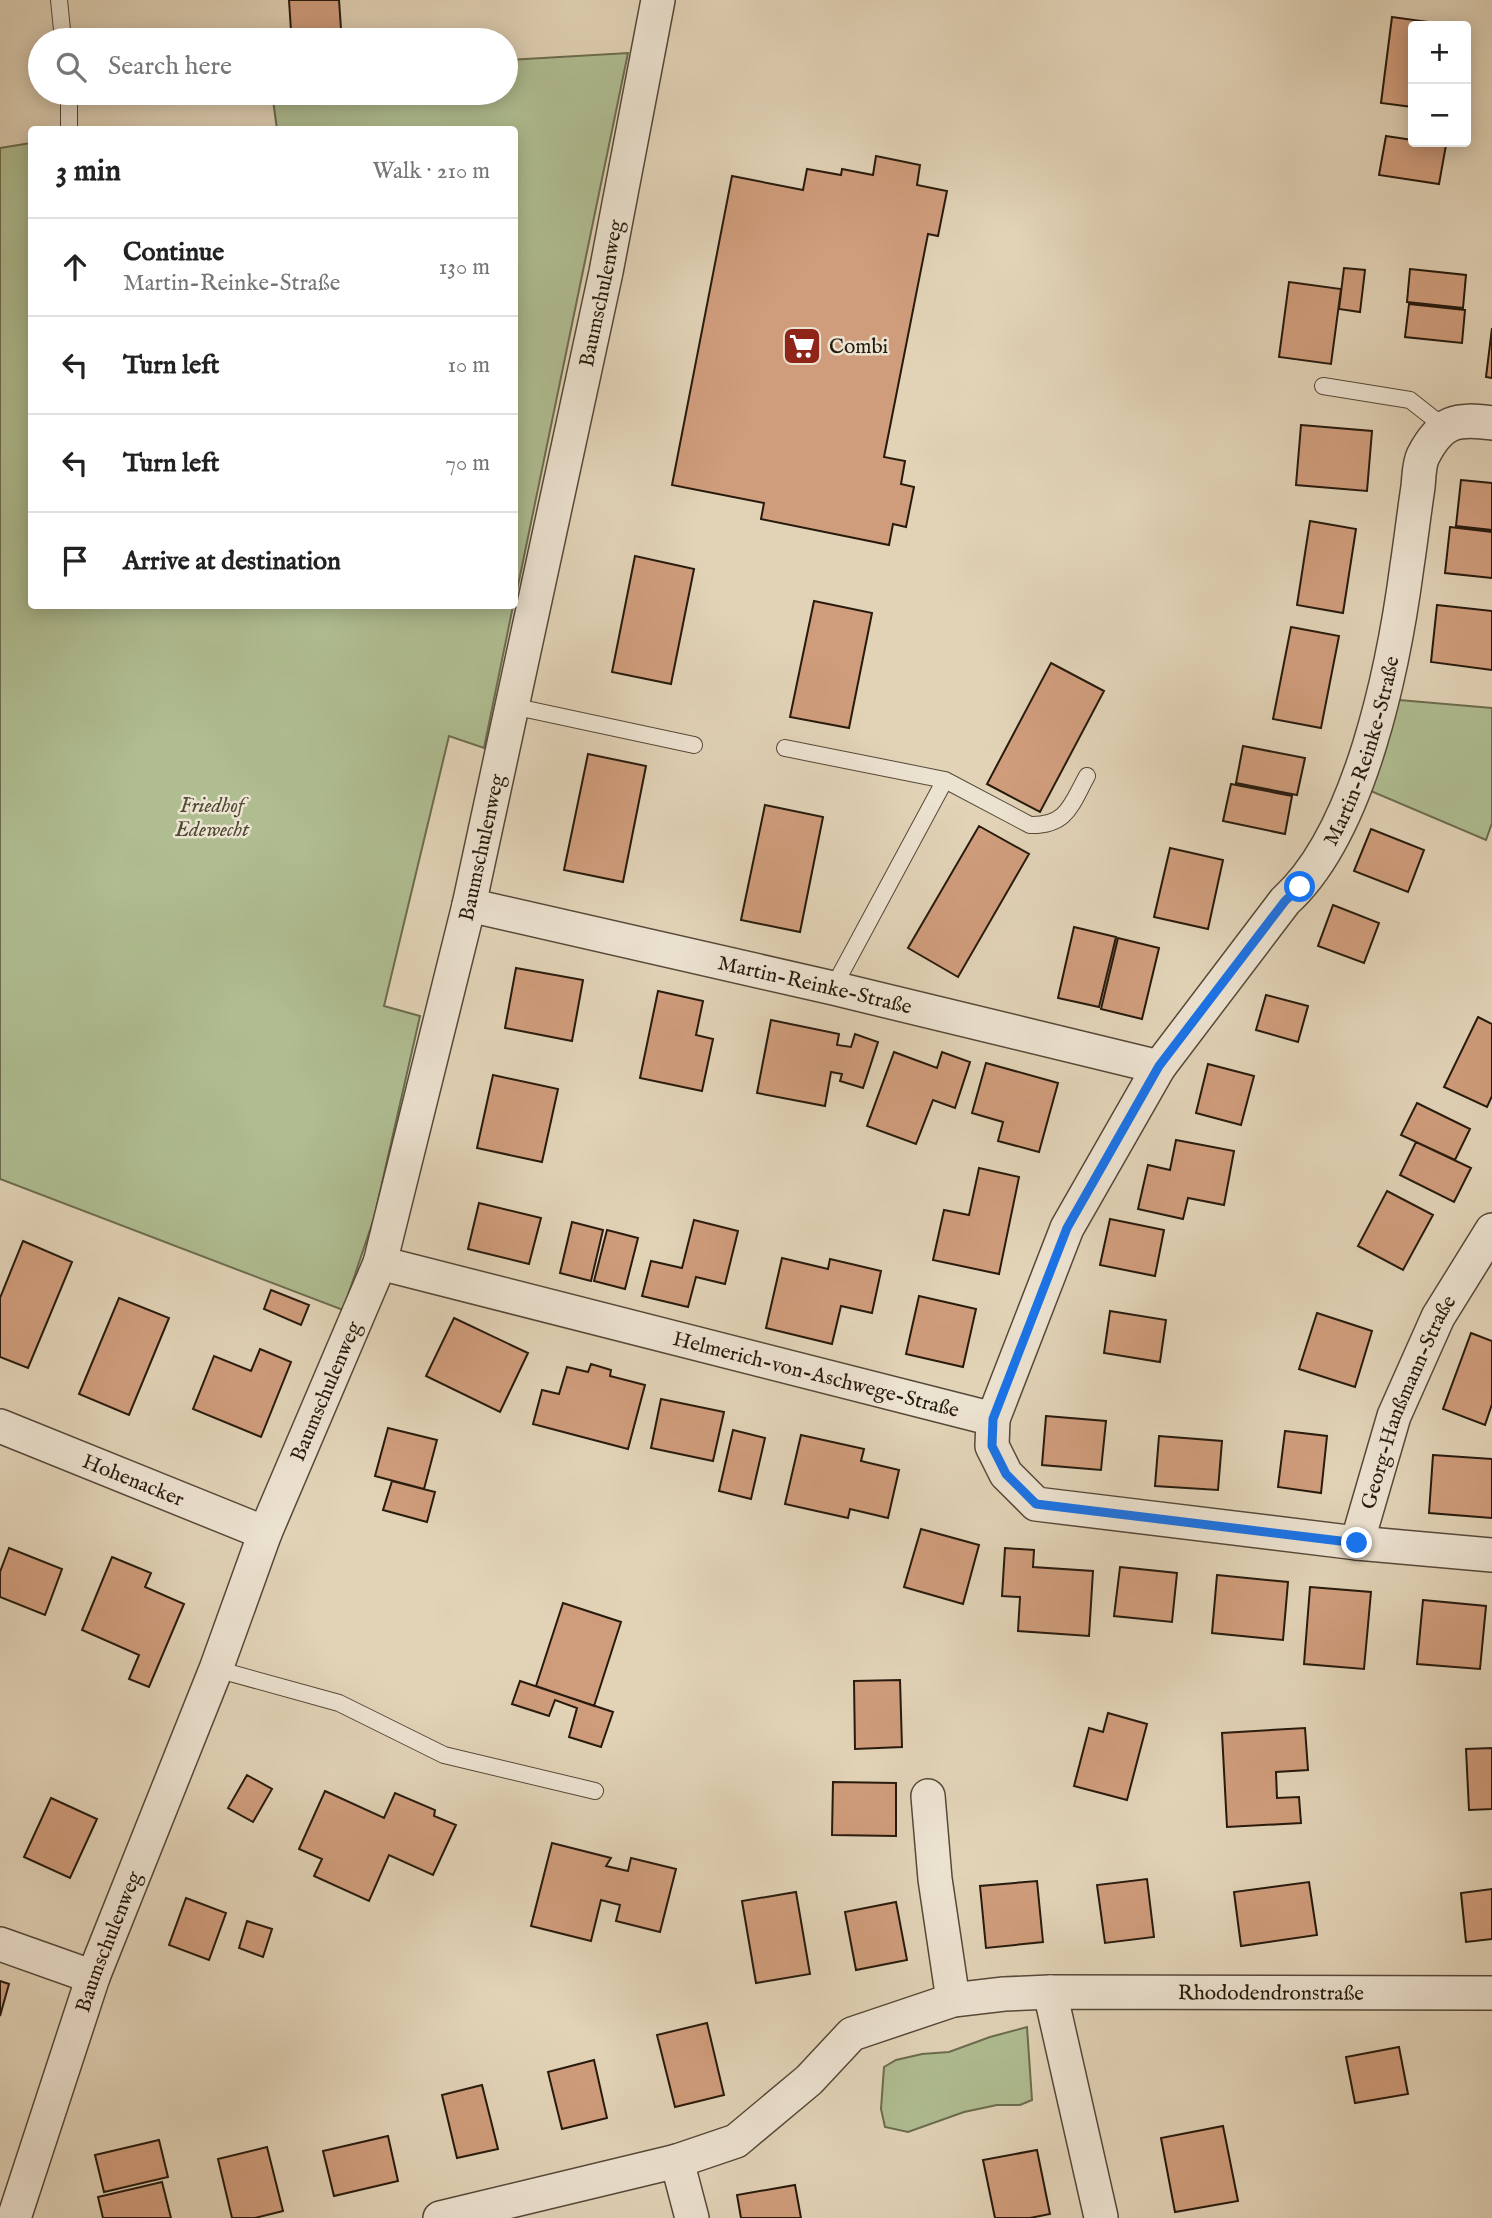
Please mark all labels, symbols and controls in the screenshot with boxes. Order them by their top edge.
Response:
map controls [1408,21,1471,147]
button: + [1408,21,1471,84]
search box [28,28,518,105]
icon: search [52,48,90,86]
text: Search here [108,50,232,83]
button: − [1408,84,1471,147]
text: 3 min [56,153,121,191]
text: Walk · 210 m [373,157,490,186]
street label: Baumschulenweg [574,217,631,370]
text: Continue [123,236,224,269]
icon: ahead [56,248,94,286]
text: 130 m [439,253,490,282]
text: Martin-Reinke-Straße [123,269,340,298]
supermarket icon: Combi [781,325,823,367]
place label: Combi [829,334,888,361]
icon: left [56,346,94,384]
text: Turn left [123,349,220,382]
text: 10 m [447,351,490,380]
icon: left [56,444,94,482]
text: Turn left [123,447,220,480]
text: 70 m [445,449,490,478]
icon: arrive [56,542,94,580]
text: Arrive at destination [123,545,341,578]
street label: Martin-Reinke-Straße [1318,654,1407,851]
street label: Baumschulenweg [454,771,512,924]
park label: Friedhof Edewecht [174,793,250,844]
route start [1284,871,1315,902]
street label: Martin-Reinke-Straße [715,950,915,1022]
street label: Georg-Hanßmann-Straße [1355,1290,1463,1513]
street label: Baumschulenweg [285,1317,369,1466]
street label: Helmerich-von-Aschwege-Straße [670,1326,962,1425]
street label: Hohenacker [78,1449,188,1514]
route end [1341,1527,1372,1558]
street label: Baumschulenweg [70,1867,149,2016]
street label: Rhododendronstraße [1178,1980,1364,2008]

